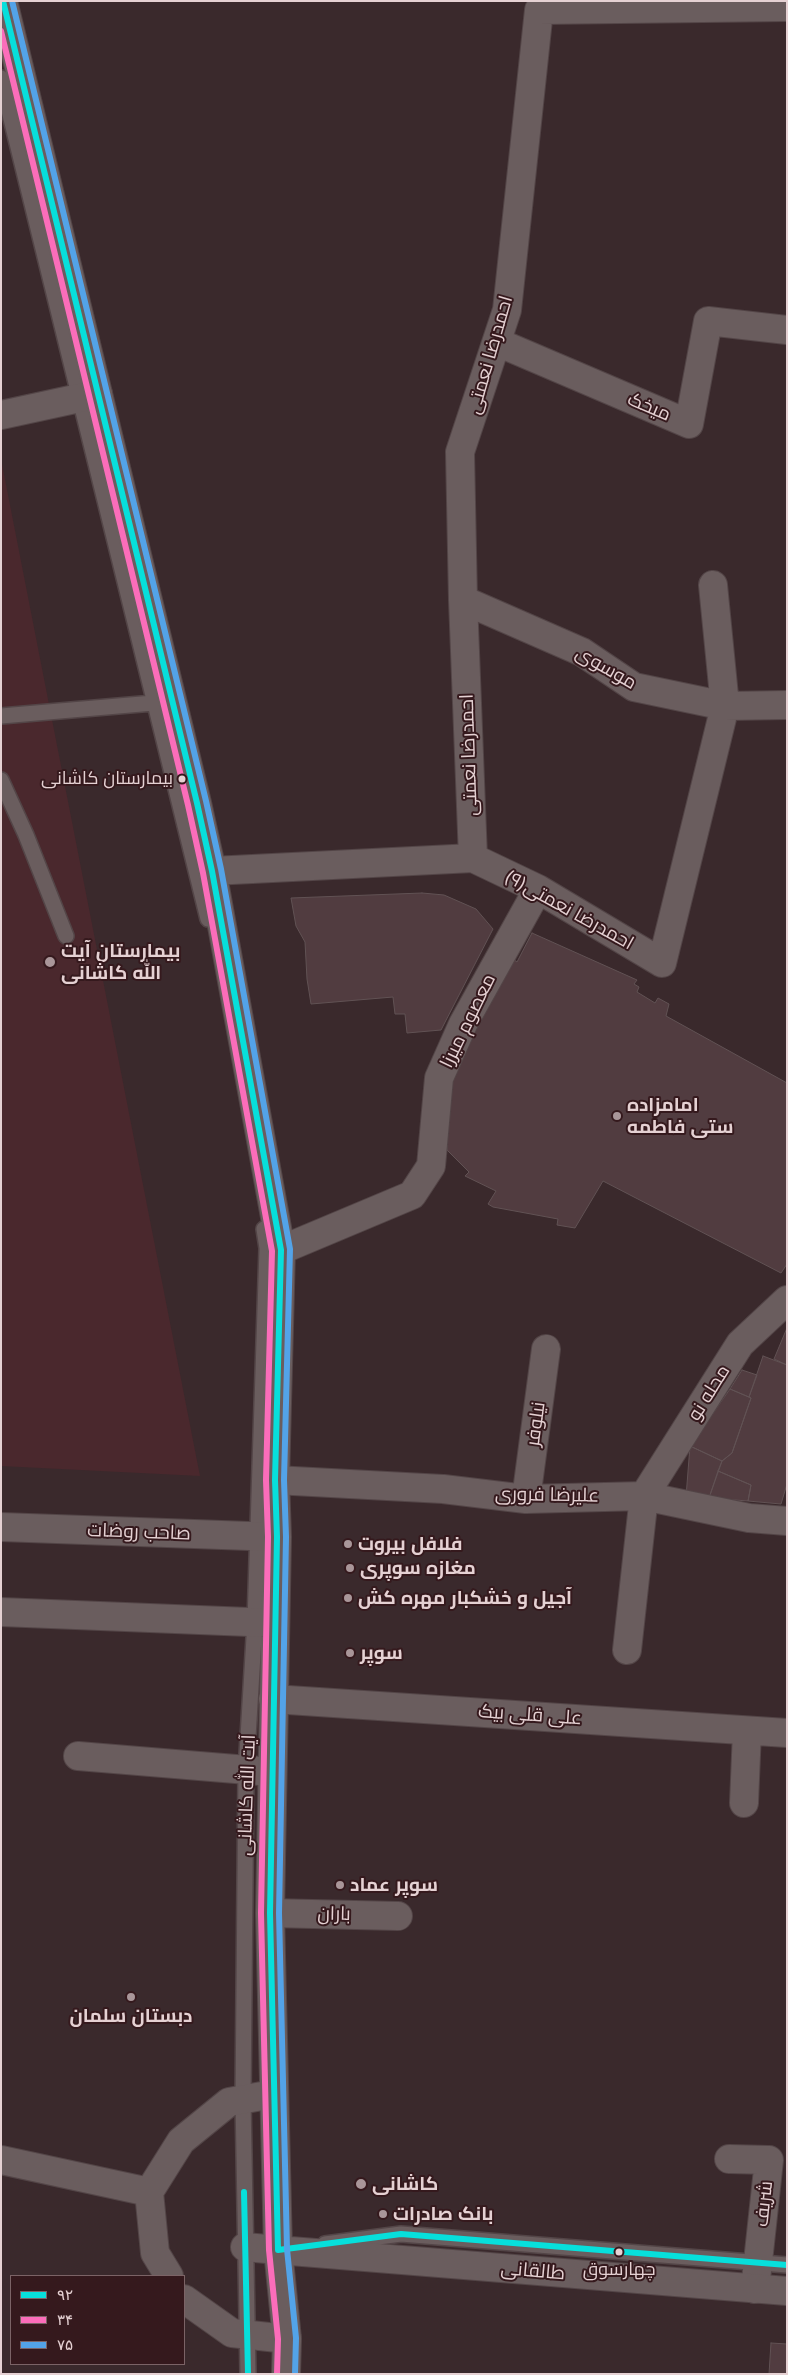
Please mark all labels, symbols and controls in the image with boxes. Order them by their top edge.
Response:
street label: احمدرضا نعمتی [462,293,518,417]
street label: میخک [624,388,674,426]
street label: موسوی [571,641,641,695]
street label: احمدرضا نعمتی [455,694,483,816]
place label: بیمارستان کاشانی [41,768,173,790]
marker: بیمارستان کاشانی [177,774,187,784]
street label: احمدرضا نعمتی(۹) [500,865,638,955]
place label: بیمارستان آیت الله کاشانی [61,940,180,984]
marker: بیمارستان آیت الله کاشانی [43,955,57,969]
street label: معصوم میرزا [435,970,501,1072]
place label: امامزاده ستی فاطمه [627,1094,733,1138]
marker: امامزاده ستی فاطمه [611,1110,623,1122]
street label: محله نو [683,1361,735,1425]
street label: نیلوفر [522,1400,550,1448]
street label: علیرضا فروری [495,1483,599,1507]
street label: صاحب روضات [87,1519,191,1545]
place label: فلافل بیروت [358,1533,463,1555]
marker: فلافل بیروت [342,1538,354,1550]
place label: مغازه سوپری [360,1557,476,1579]
marker: مغازه سوپری [344,1562,356,1574]
place label: آجیل و خشکبار مهره کش [358,1587,572,1609]
marker: آجیل و خشکبار مهره کش [342,1592,354,1604]
place label: سوپر [360,1642,403,1664]
marker: سوپر [344,1647,356,1659]
street label: علی قلی بیک [477,1700,583,1730]
street label: آیت الله کاشانی [233,1734,261,1856]
place label: سوپر عماد [350,1874,438,1896]
marker: سوپر عماد [334,1879,346,1891]
street label: باران [317,1902,351,1926]
marker: دبستان سلمان [125,1991,137,2003]
place label: دبستان سلمان [69,2005,193,2027]
place label: کاشانی [372,2173,438,2195]
marker: کاشانی [354,2177,368,2191]
street label: شریف [750,2180,778,2228]
place label: بانک صادرات [393,2203,494,2225]
marker: بانک صادرات [377,2208,389,2220]
marker: چهارسوق [614,2247,624,2257]
street label: طالقانی [500,2257,566,2285]
place label: چهارسوق [583,2259,655,2281]
legend [10,2275,185,2365]
text: ۹۲ [57,2285,73,2304]
text: ۳۴ [57,2310,73,2329]
text: ۷۵ [57,2335,73,2354]

